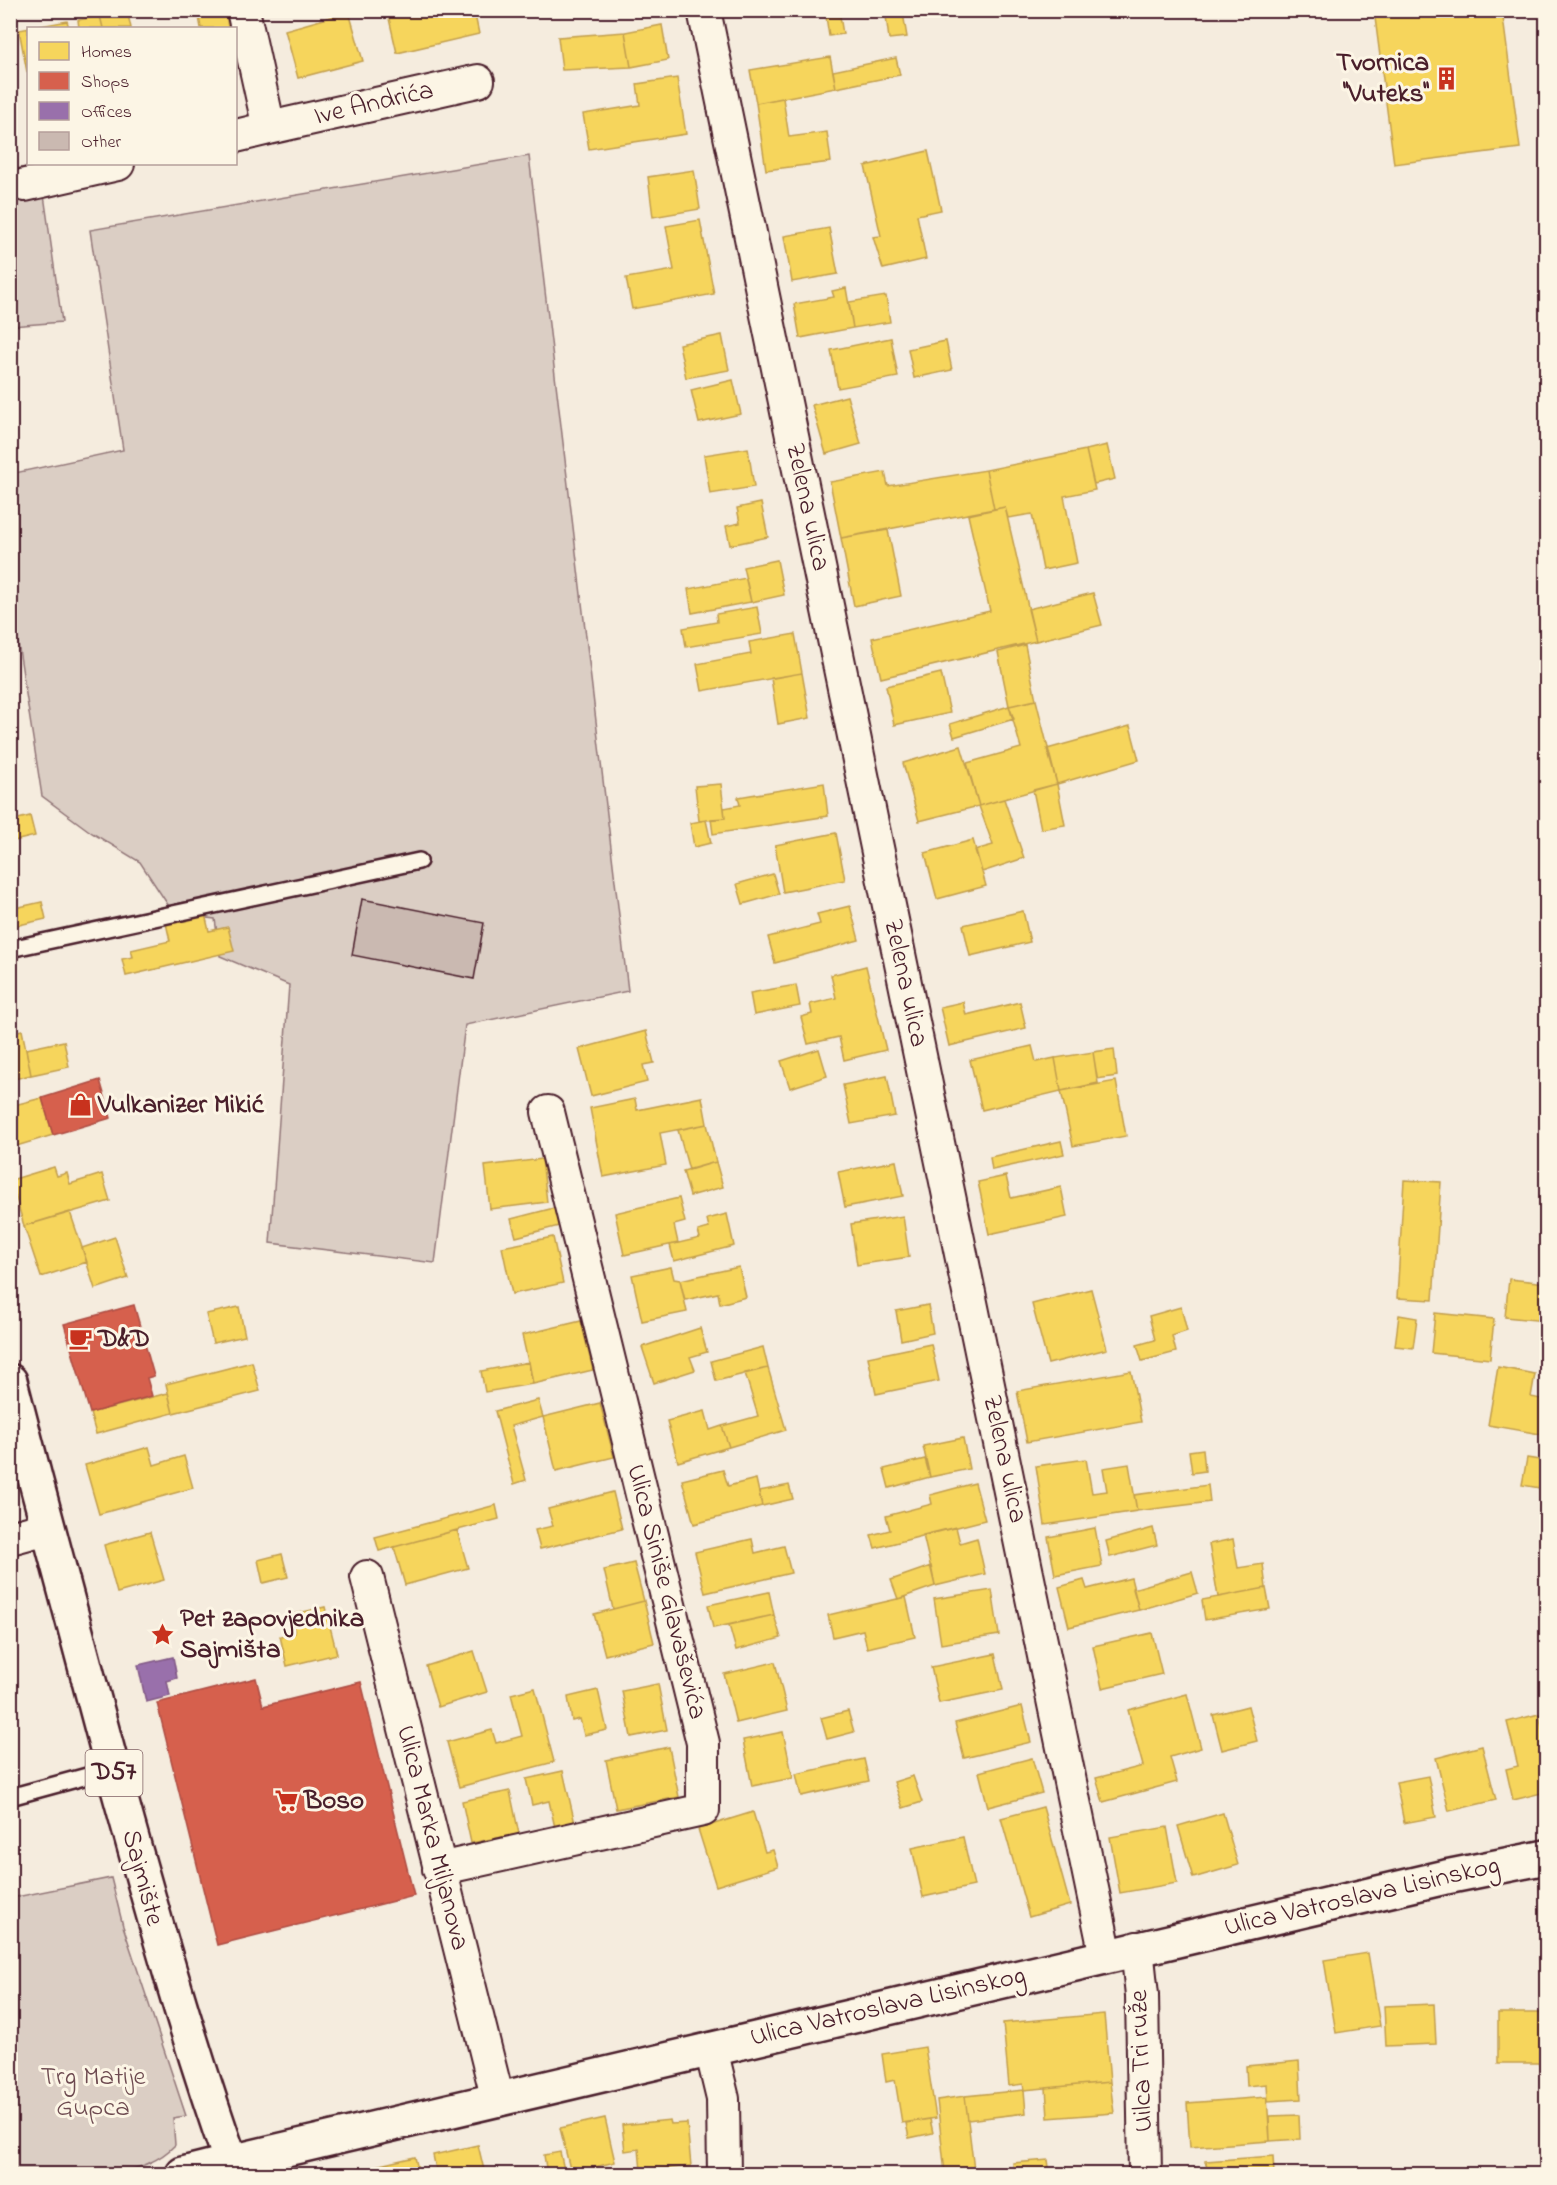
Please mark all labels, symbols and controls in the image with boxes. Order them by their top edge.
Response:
legend [27,27,237,165]
text: Homes [81,40,132,66]
place label: Tvornica ''Vuteks'' [1336,44,1429,114]
building icon: Tvornica ''Vuteks'' [1434,66,1460,92]
text: Shops [81,70,129,96]
street label: Ive Andrića [310,71,438,137]
text: Offices [81,100,132,126]
text: Other [81,130,121,156]
street label: Zelena ulica [774,439,840,575]
street label: Zelena ulica [872,915,938,1051]
place label: Vulkanizer Mikić [97,1086,265,1125]
shop icon: Vulkanizer Mikić [67,1092,93,1118]
place label: D&D [96,1320,150,1359]
cafe icon: D&D [67,1326,93,1352]
street label: Zelena ulica [971,1391,1037,1527]
street label: Ulica Siniše Glavaševića [615,1460,717,1724]
place label: Pet zapovjednika Sajmišta [180,1600,364,1670]
place icon: Pet zapovjednika Sajmišta [149,1622,175,1648]
street label: Ulica Marka Miljanova [385,1722,479,1954]
road number: D57 [86,1750,142,1796]
place label: Boso [302,1782,364,1821]
supermarket icon: Boso [273,1788,299,1814]
street label: Sajmište [110,1826,174,1931]
street label: Ulica Vatroslava Lisinskog [1220,1846,1504,1948]
street label: Ulica Vatroslava Lisinskog [746,1956,1030,2058]
street label: Uilca Tri ruže [1120,1988,1164,2133]
park label: Trg Matije Gupca [40,2058,146,2128]

